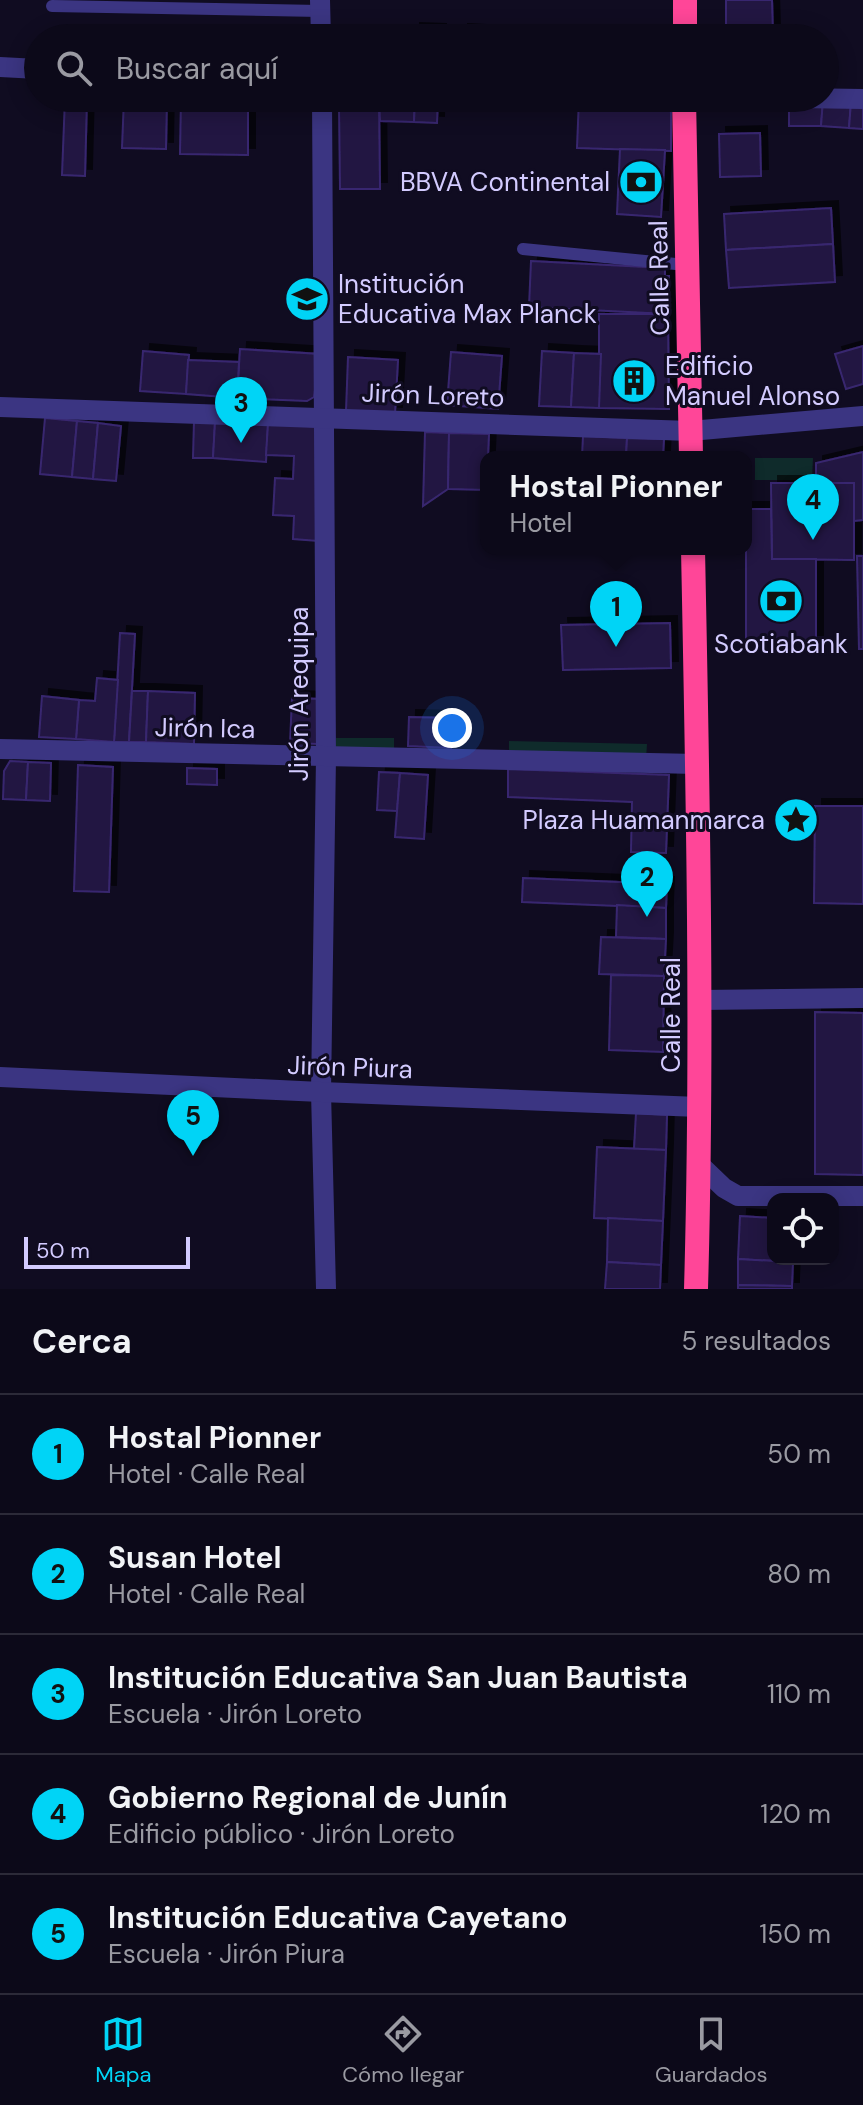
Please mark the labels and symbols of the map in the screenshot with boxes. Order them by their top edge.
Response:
bank icon: BBVA Continental [617,158,665,206]
place label: BBVA Continental [400,165,610,199]
street label: Calle Real [641,220,677,336]
place label: Institución Educativa Max Planck [338,267,597,331]
school or university icon: Institución Educativa Max Planck [283,275,331,323]
place label: Edificio Manuel Alonso [665,349,840,413]
building icon: Edificio Manuel Alonso [610,357,658,405]
street label: Jirón Loreto [361,376,505,414]
pin: 3 [215,377,267,443]
pin: 4 [787,474,839,540]
bank icon: Scotiabank [757,577,805,625]
pin: 1 [590,581,642,647]
street label: Jirón Arequipa [282,607,316,781]
place label: Scotiabank [714,627,848,661]
your location [432,708,472,748]
street label: Jirón Ica [154,710,256,746]
place icon: Plaza Huamanmarca [772,796,820,844]
place label: Plaza Huamanmarca [523,803,765,837]
pin: 2 [621,851,673,917]
street label: Calle Real [654,957,688,1073]
street label: Jirón Piura [287,1048,413,1086]
pin: 5 [167,1090,219,1156]
scale bar [24,1233,190,1269]

